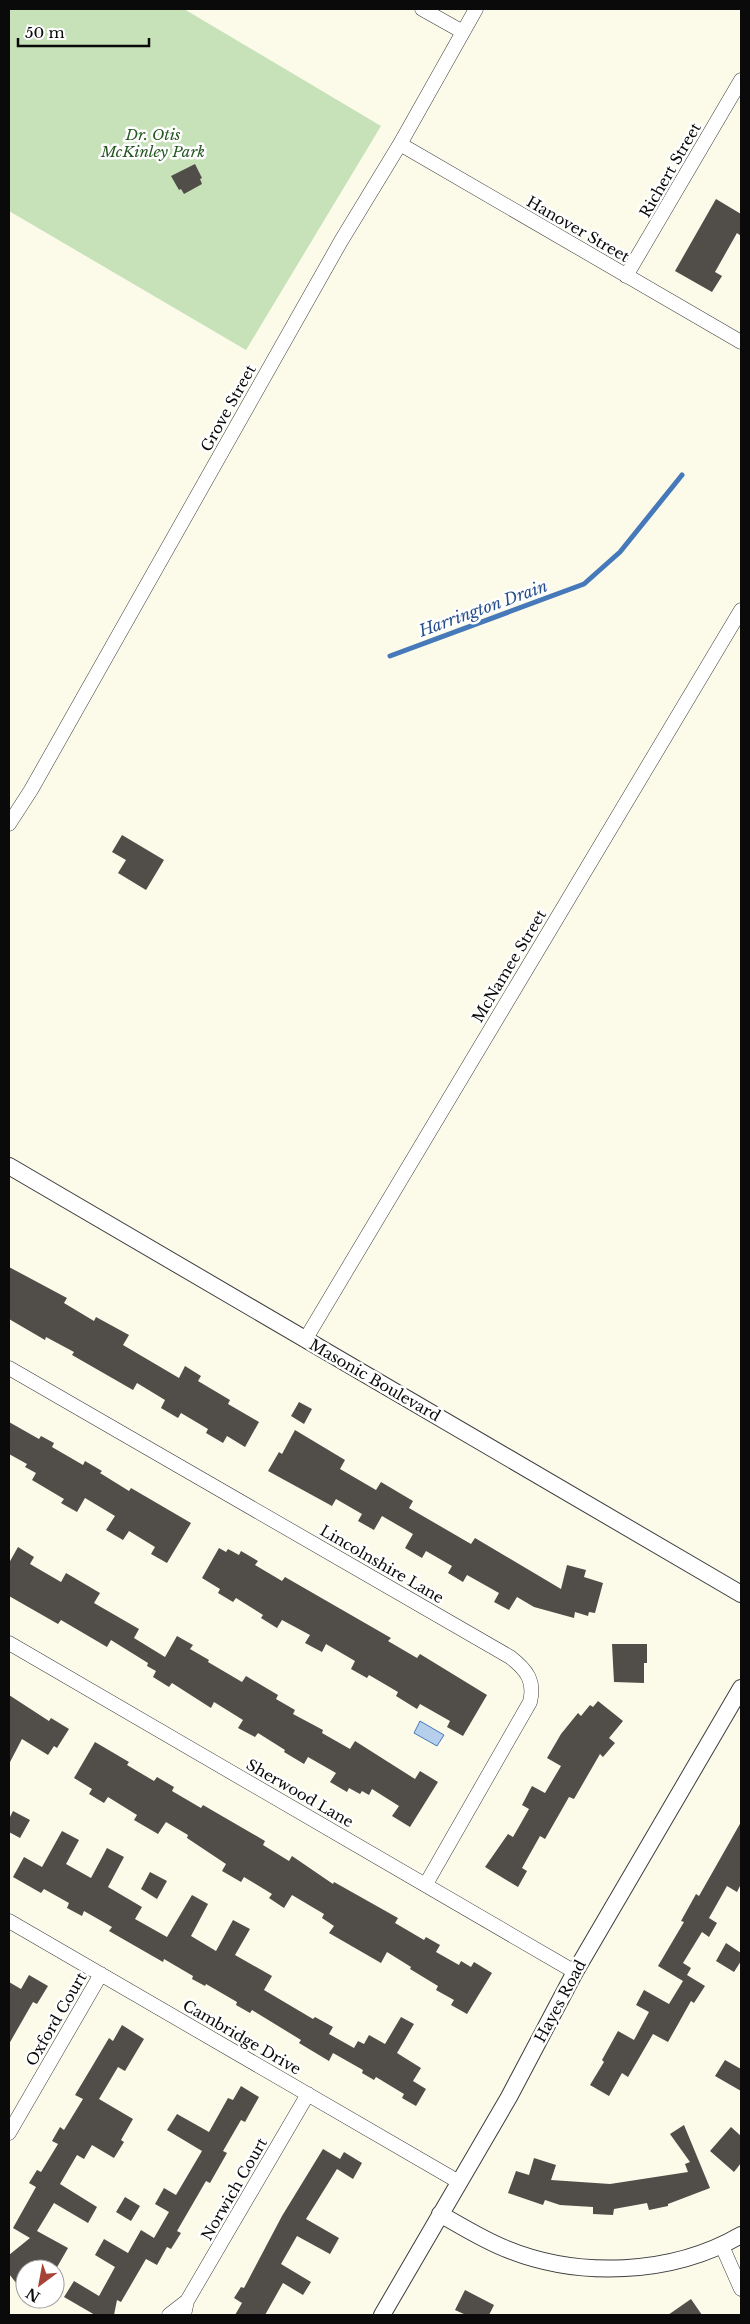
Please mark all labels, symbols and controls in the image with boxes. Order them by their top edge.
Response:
scale bar [18,15,149,47]
text: 50 m [25,23,65,42]
street label: Richert Street [635,119,705,221]
park label: Dr. Otis McKinley Park [100,125,205,161]
street label: Hanover Street [523,192,633,266]
street label: Grove Street [196,361,260,455]
water label: Harrington Drain [415,575,550,641]
street label: McNamee Street [468,906,550,1026]
street label: Masonic Boulevard [306,1335,444,1425]
street label: Lincolnshire Lane [317,1521,447,1607]
street label: Sherwood Lane [243,1755,357,1831]
street label: Hayes Road [530,1956,590,2046]
street label: Oxford Court [22,1969,91,2069]
street label: Cambridge Drive [180,1995,304,2079]
street label: Norwich Court [197,2134,271,2244]
north arrow [15,2259,65,2309]
text: N [23,2284,43,2306]

